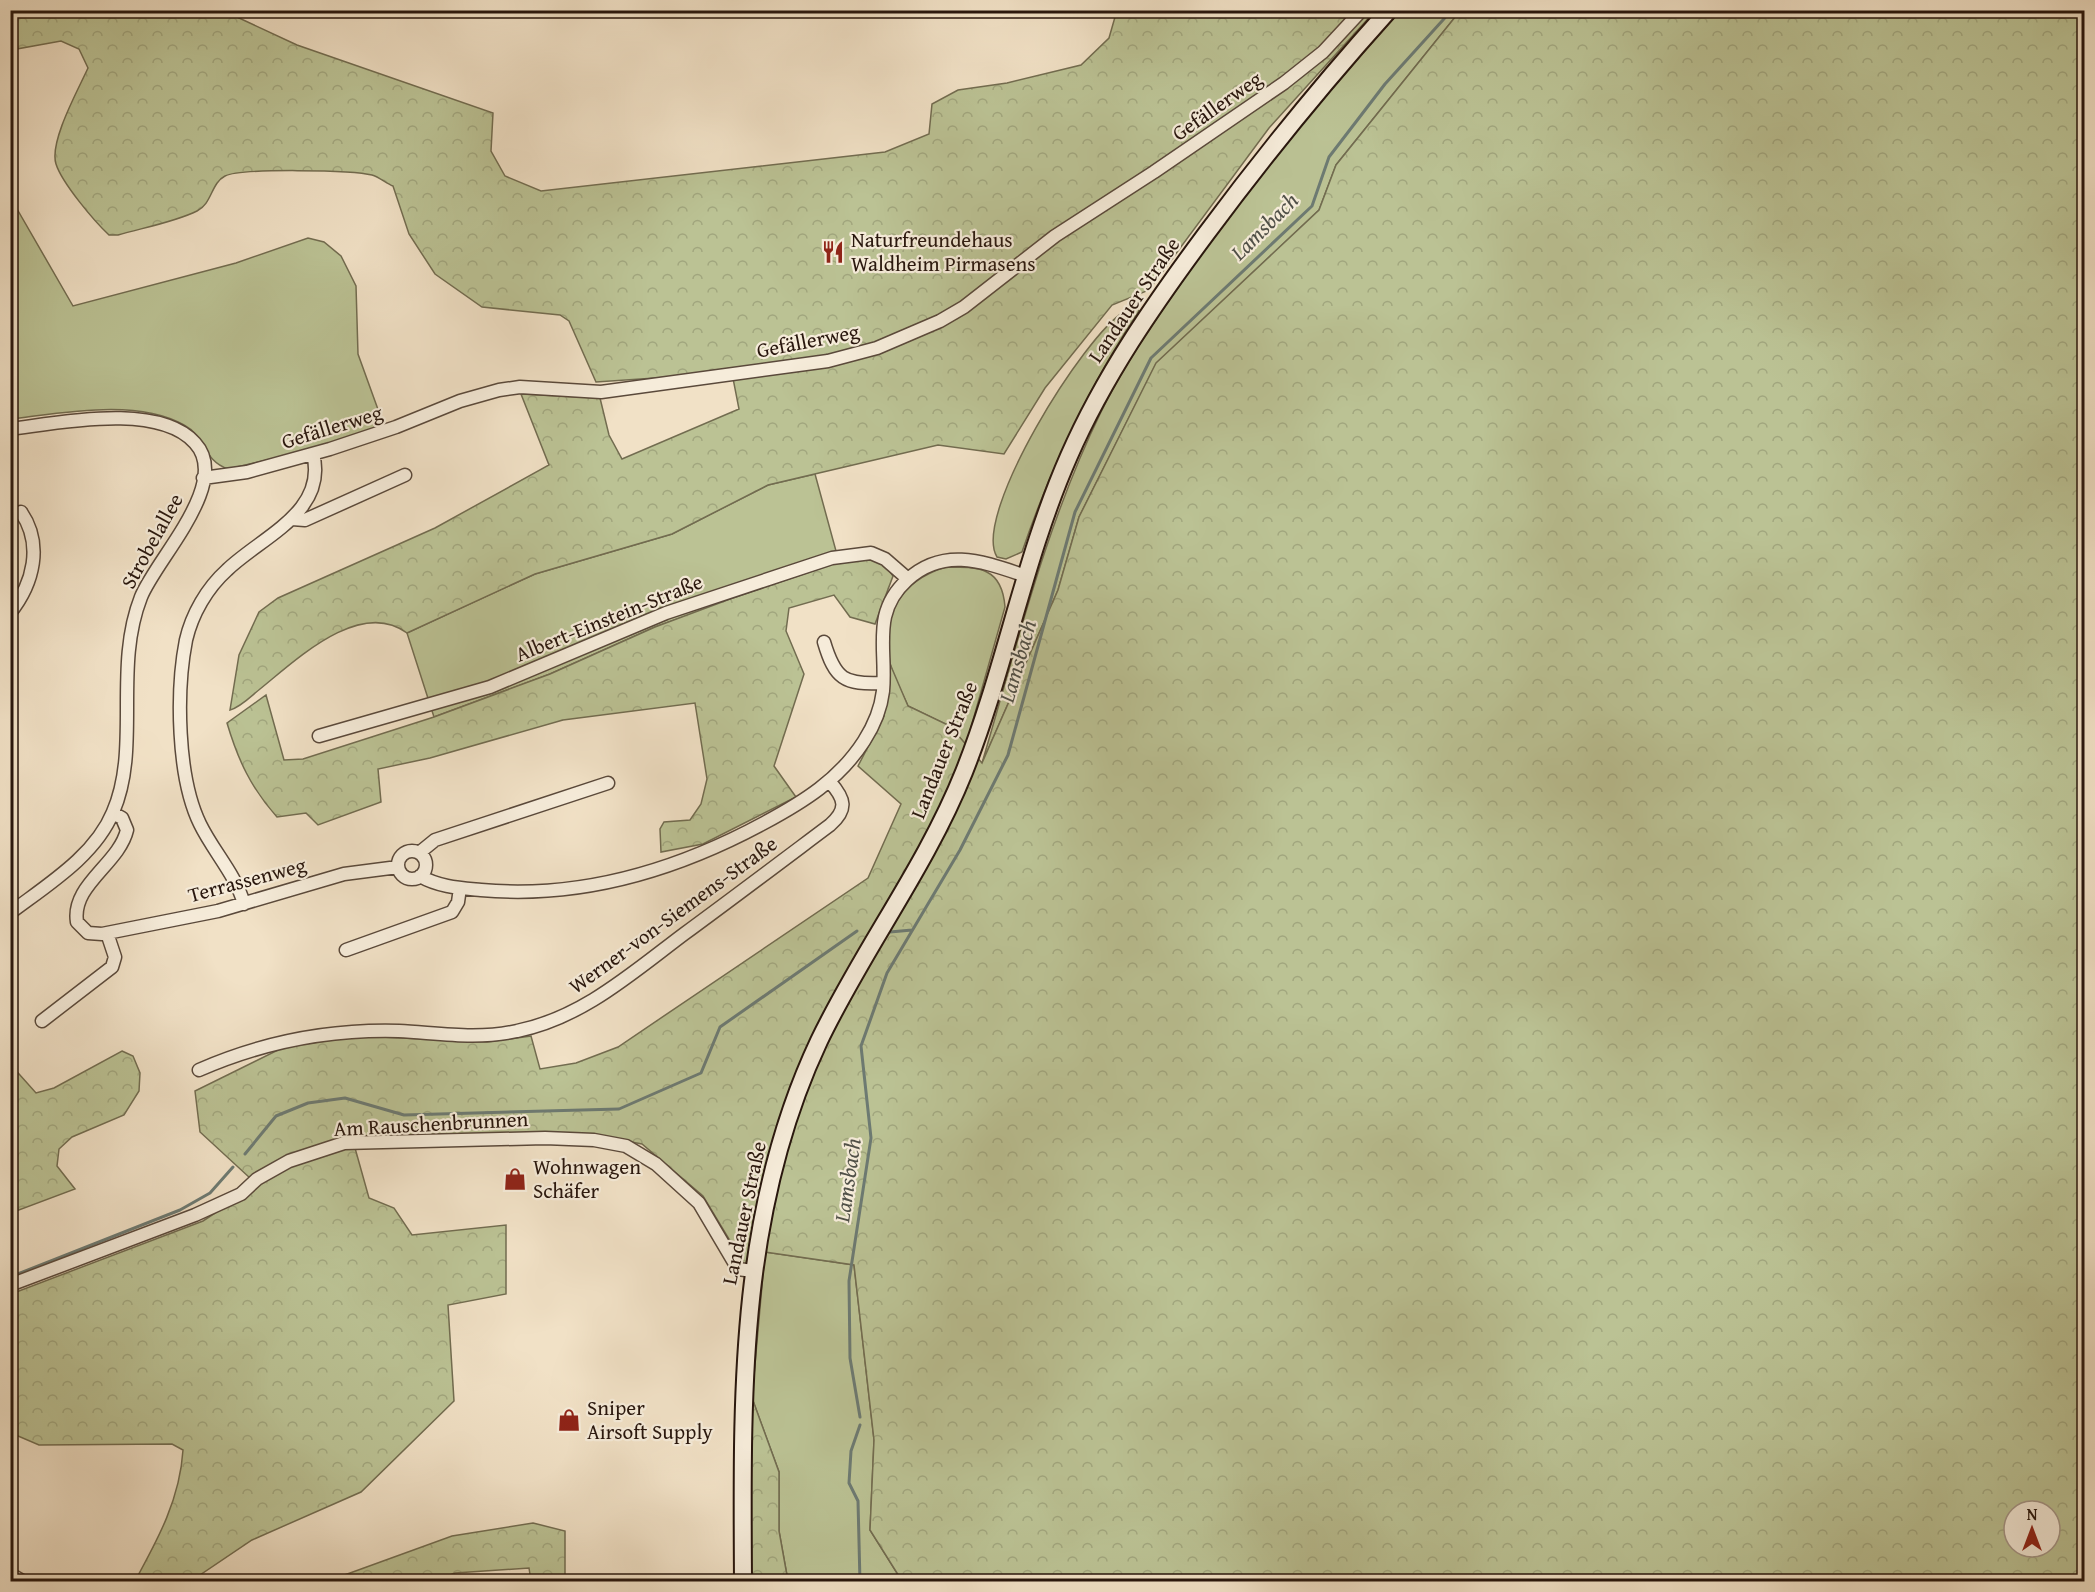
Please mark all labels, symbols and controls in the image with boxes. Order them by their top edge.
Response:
street label: Gefällerweg [1165,63,1269,148]
water label: Lamsbach [1222,185,1305,268]
place label: Naturfreundehaus Waldheim Pirmasens [851,224,1036,279]
street label: Landauer Straße [1080,231,1187,369]
restaurant icon: Naturfreundehaus Waldheim Pirmasens [820,239,846,265]
street label: Gefällerweg [754,315,862,366]
street label: Gefällerweg [278,396,387,457]
street label: Strobelallee [113,487,191,594]
street label: Albert-Einstein-Straße [510,566,707,669]
water label: Lamsbach [990,616,1044,707]
street label: Landauer Straße [902,676,985,823]
street label: Werner-von-Siemens-Straße [562,828,784,1001]
street label: Terrassenweg [184,849,310,910]
street label: Am Rauschenbrunnen [333,1103,529,1144]
water label: Lamsbach [825,1136,869,1225]
street label: Landauer Straße [713,1138,774,1287]
place label: Wohnwagen Schäfer [533,1151,641,1206]
shop icon: Wohnwagen Schäfer [502,1166,528,1192]
place label: Sniper Airsoft Supply [587,1392,713,1447]
shop icon: Sniper Airsoft Supply [556,1407,582,1433]
north arrow [2002,1499,2062,1559]
text: N [2027,1502,2038,1526]

